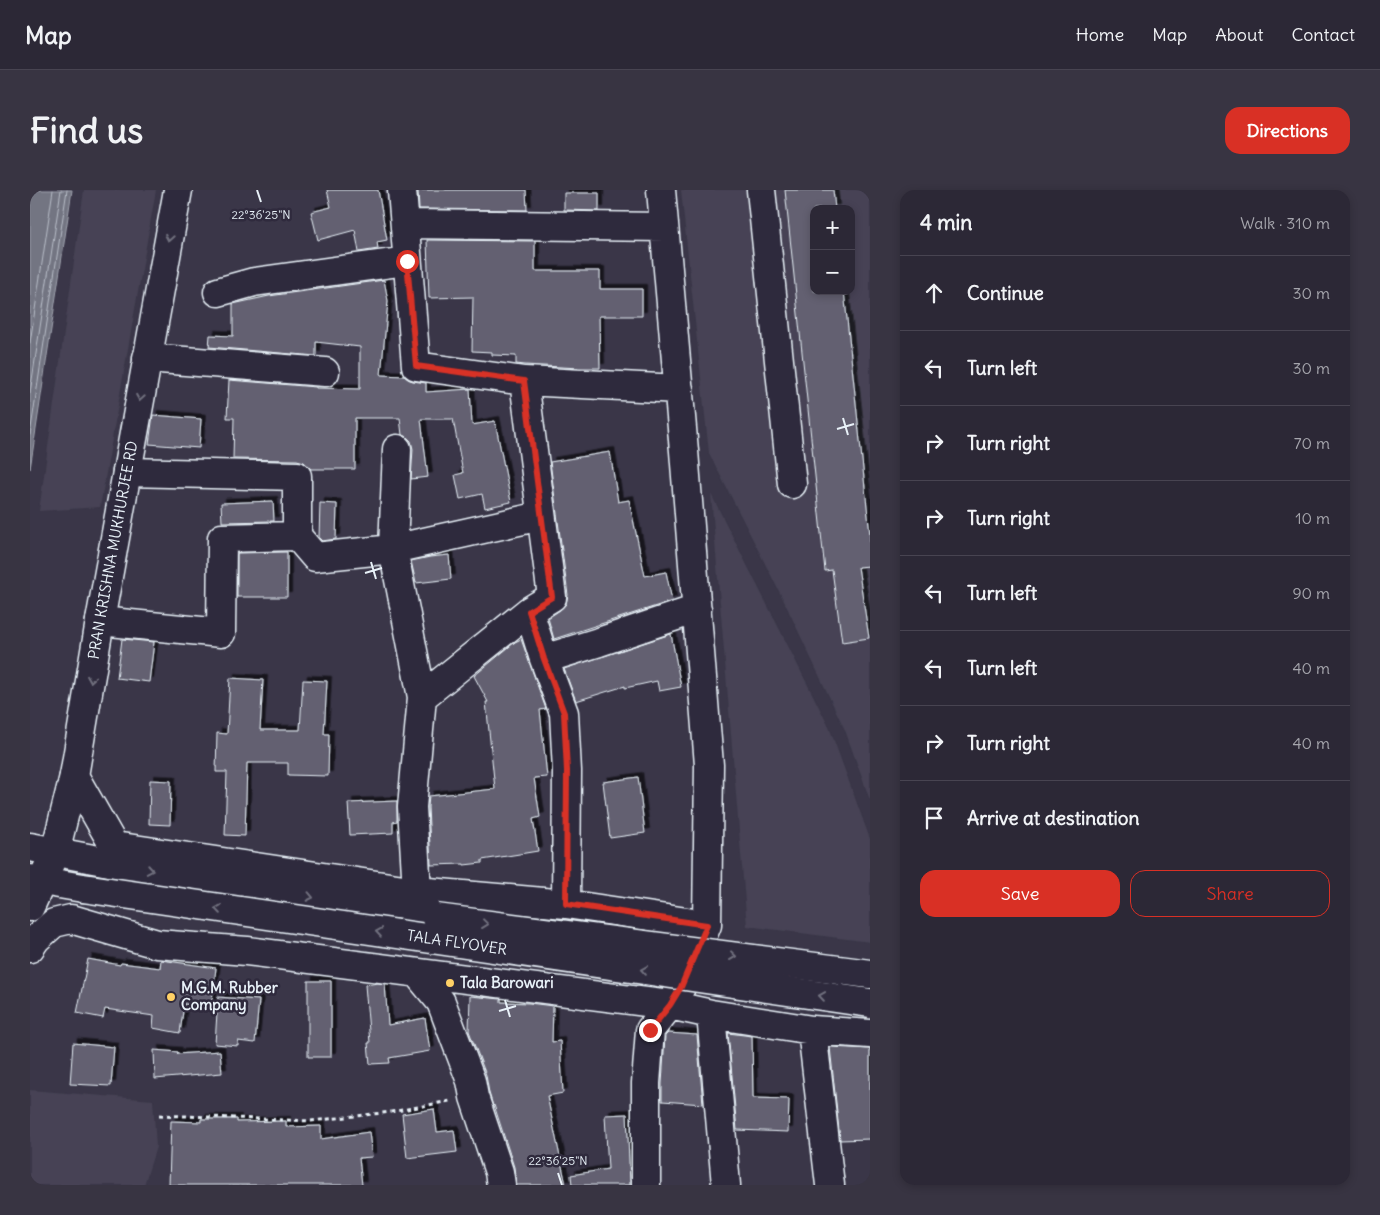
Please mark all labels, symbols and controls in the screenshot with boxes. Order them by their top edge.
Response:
text: Map [25,20,72,50]
text: Home [1076,23,1124,46]
text: Map [1152,23,1187,46]
text: About [1215,23,1263,46]
text: Contact [1291,23,1355,46]
button: Directions [1225,107,1350,154]
text: Find us [30,108,143,152]
map controls [810,205,855,295]
button: + [810,205,855,250]
text: 22°36'25"N [231,207,291,222]
text: 4 min [920,209,972,236]
text: Walk · 310 m [1240,213,1330,233]
one-way arrow [164,234,175,242]
route start [396,250,419,273]
button: − [810,250,855,295]
icon: ahead [920,279,948,307]
text: Continue [967,281,1044,305]
text: 30 m [1293,283,1330,303]
icon: left [920,354,948,382]
text: Turn left [967,356,1037,380]
text: 30 m [1293,358,1330,378]
one-way arrow [136,393,146,402]
icon: right [920,429,948,457]
text: Turn right [967,431,1050,455]
text: 70 m [1294,433,1330,453]
street label: PRAN KRISHNA MUKHURJEE RD [84,439,141,661]
icon: right [920,504,948,532]
text: Turn right [967,506,1050,530]
text: 10 m [1295,508,1330,528]
icon: left [920,579,948,607]
text: Turn left [967,581,1037,605]
text: 90 m [1292,583,1330,603]
icon: left [920,654,948,682]
text: Turn left [967,656,1037,680]
text: 40 m [1292,658,1330,678]
one-way arrow [86,674,96,683]
icon: right [920,729,948,757]
text: Turn right [967,731,1050,755]
text: 40 m [1292,733,1330,753]
icon: arrive [920,804,948,832]
text: Arrive at destination [967,806,1140,830]
one-way arrow [145,864,154,874]
button: Save [920,870,1120,917]
button: Share [1130,870,1330,917]
one-way arrow [305,891,314,902]
one-way arrow [214,904,222,914]
one-way arrow [481,918,489,929]
street label: TALA FLYOVER [406,925,509,959]
one-way arrow [375,927,383,938]
one-way arrow [728,951,737,961]
one-way arrow [639,965,647,976]
place label: Tala Barowari [460,973,554,992]
marker: Tala Barowari [444,977,456,989]
place label: M.G.M. Rubber Company [181,978,279,1015]
marker: M.G.M. Rubber Company [165,991,177,1003]
one-way arrow [817,991,825,1002]
route end [639,1019,662,1042]
text: 22°36'25"N [528,1153,588,1168]

